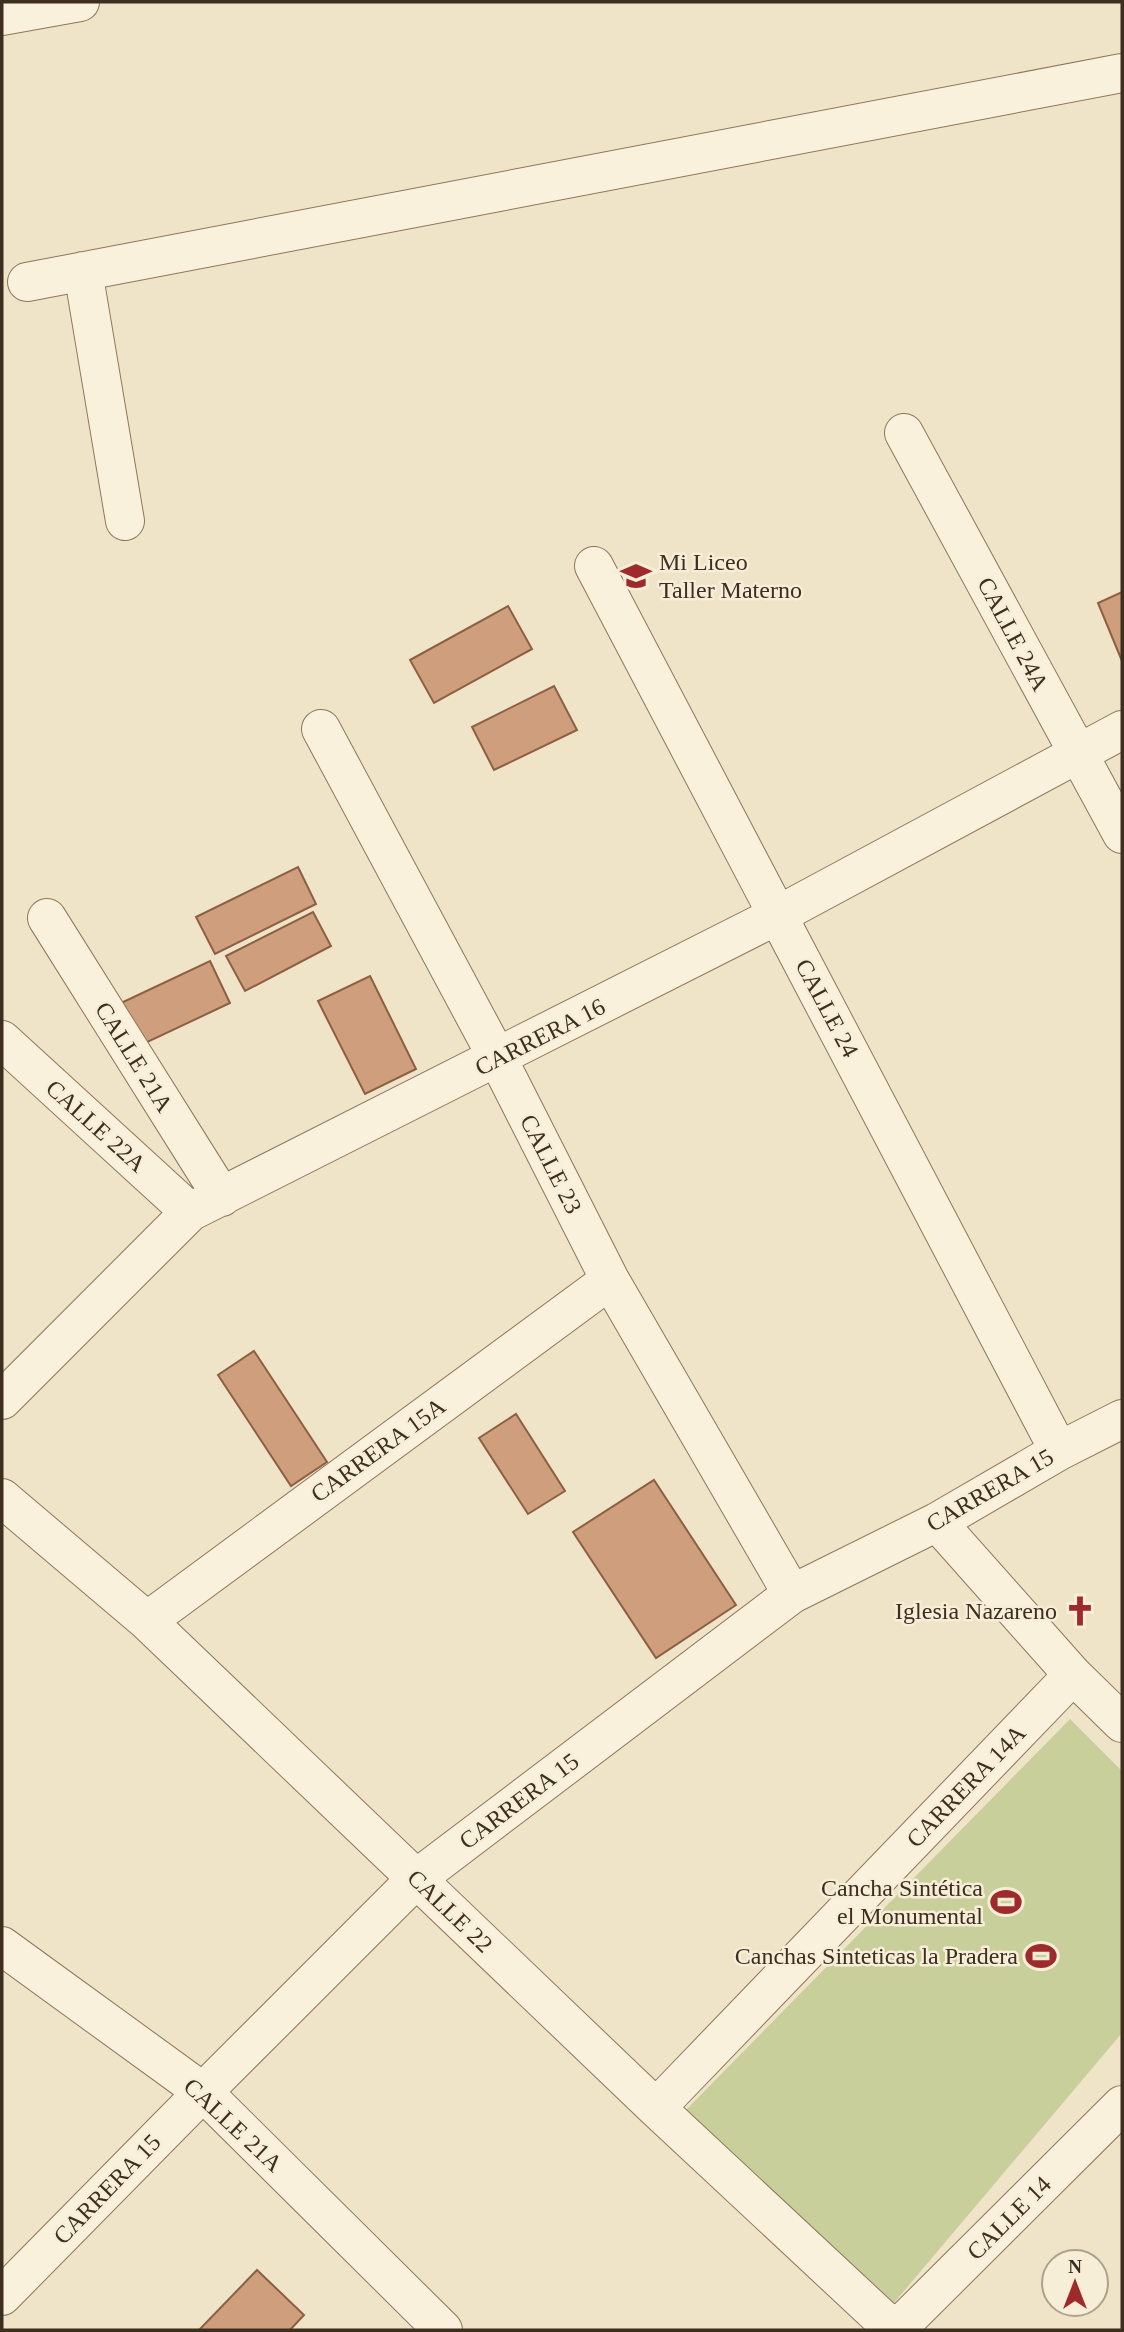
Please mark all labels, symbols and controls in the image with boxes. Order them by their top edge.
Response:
place label: Mi Liceo Taller Materno [659,549,802,603]
school or university icon: Mi Liceo Taller Materno [619,559,653,593]
street label: CALLE 24A [972,573,1054,696]
street label: CALLE 24 [790,955,864,1061]
street label: CARRERA 16 [471,993,609,1081]
street label: CALLE 21A [90,997,178,1117]
street label: CALLE 22A [41,1075,152,1178]
street label: CALLE 23 [515,1110,587,1218]
street label: CARRERA 15A [306,1392,451,1507]
street label: CARRERA 15 [922,1443,1058,1537]
church icon: Iglesia Nazareno [1063,1594,1097,1628]
place label: Iglesia Nazareno [895,1598,1057,1624]
street label: CARRERA 14A [901,1719,1031,1852]
street label: CARRERA 15 [454,1748,584,1854]
street label: CALLE 22 [402,1864,498,1958]
place label: Cancha Sintética el Monumental [821,1875,983,1929]
sports icon: Cancha Sintética el Monumental [989,1885,1023,1919]
sports icon: Canchas Sinteticas la Pradera [1024,1939,1058,1973]
place label: Canchas Sinteticas la Pradera [735,1943,1018,1969]
street label: CALLE 21A [179,2073,288,2177]
street label: CARRERA 15 [48,2129,166,2249]
street label: CALLE 14 [962,2171,1056,2265]
north arrow [1040,2248,1110,2318]
text: N [1068,2256,1082,2277]

